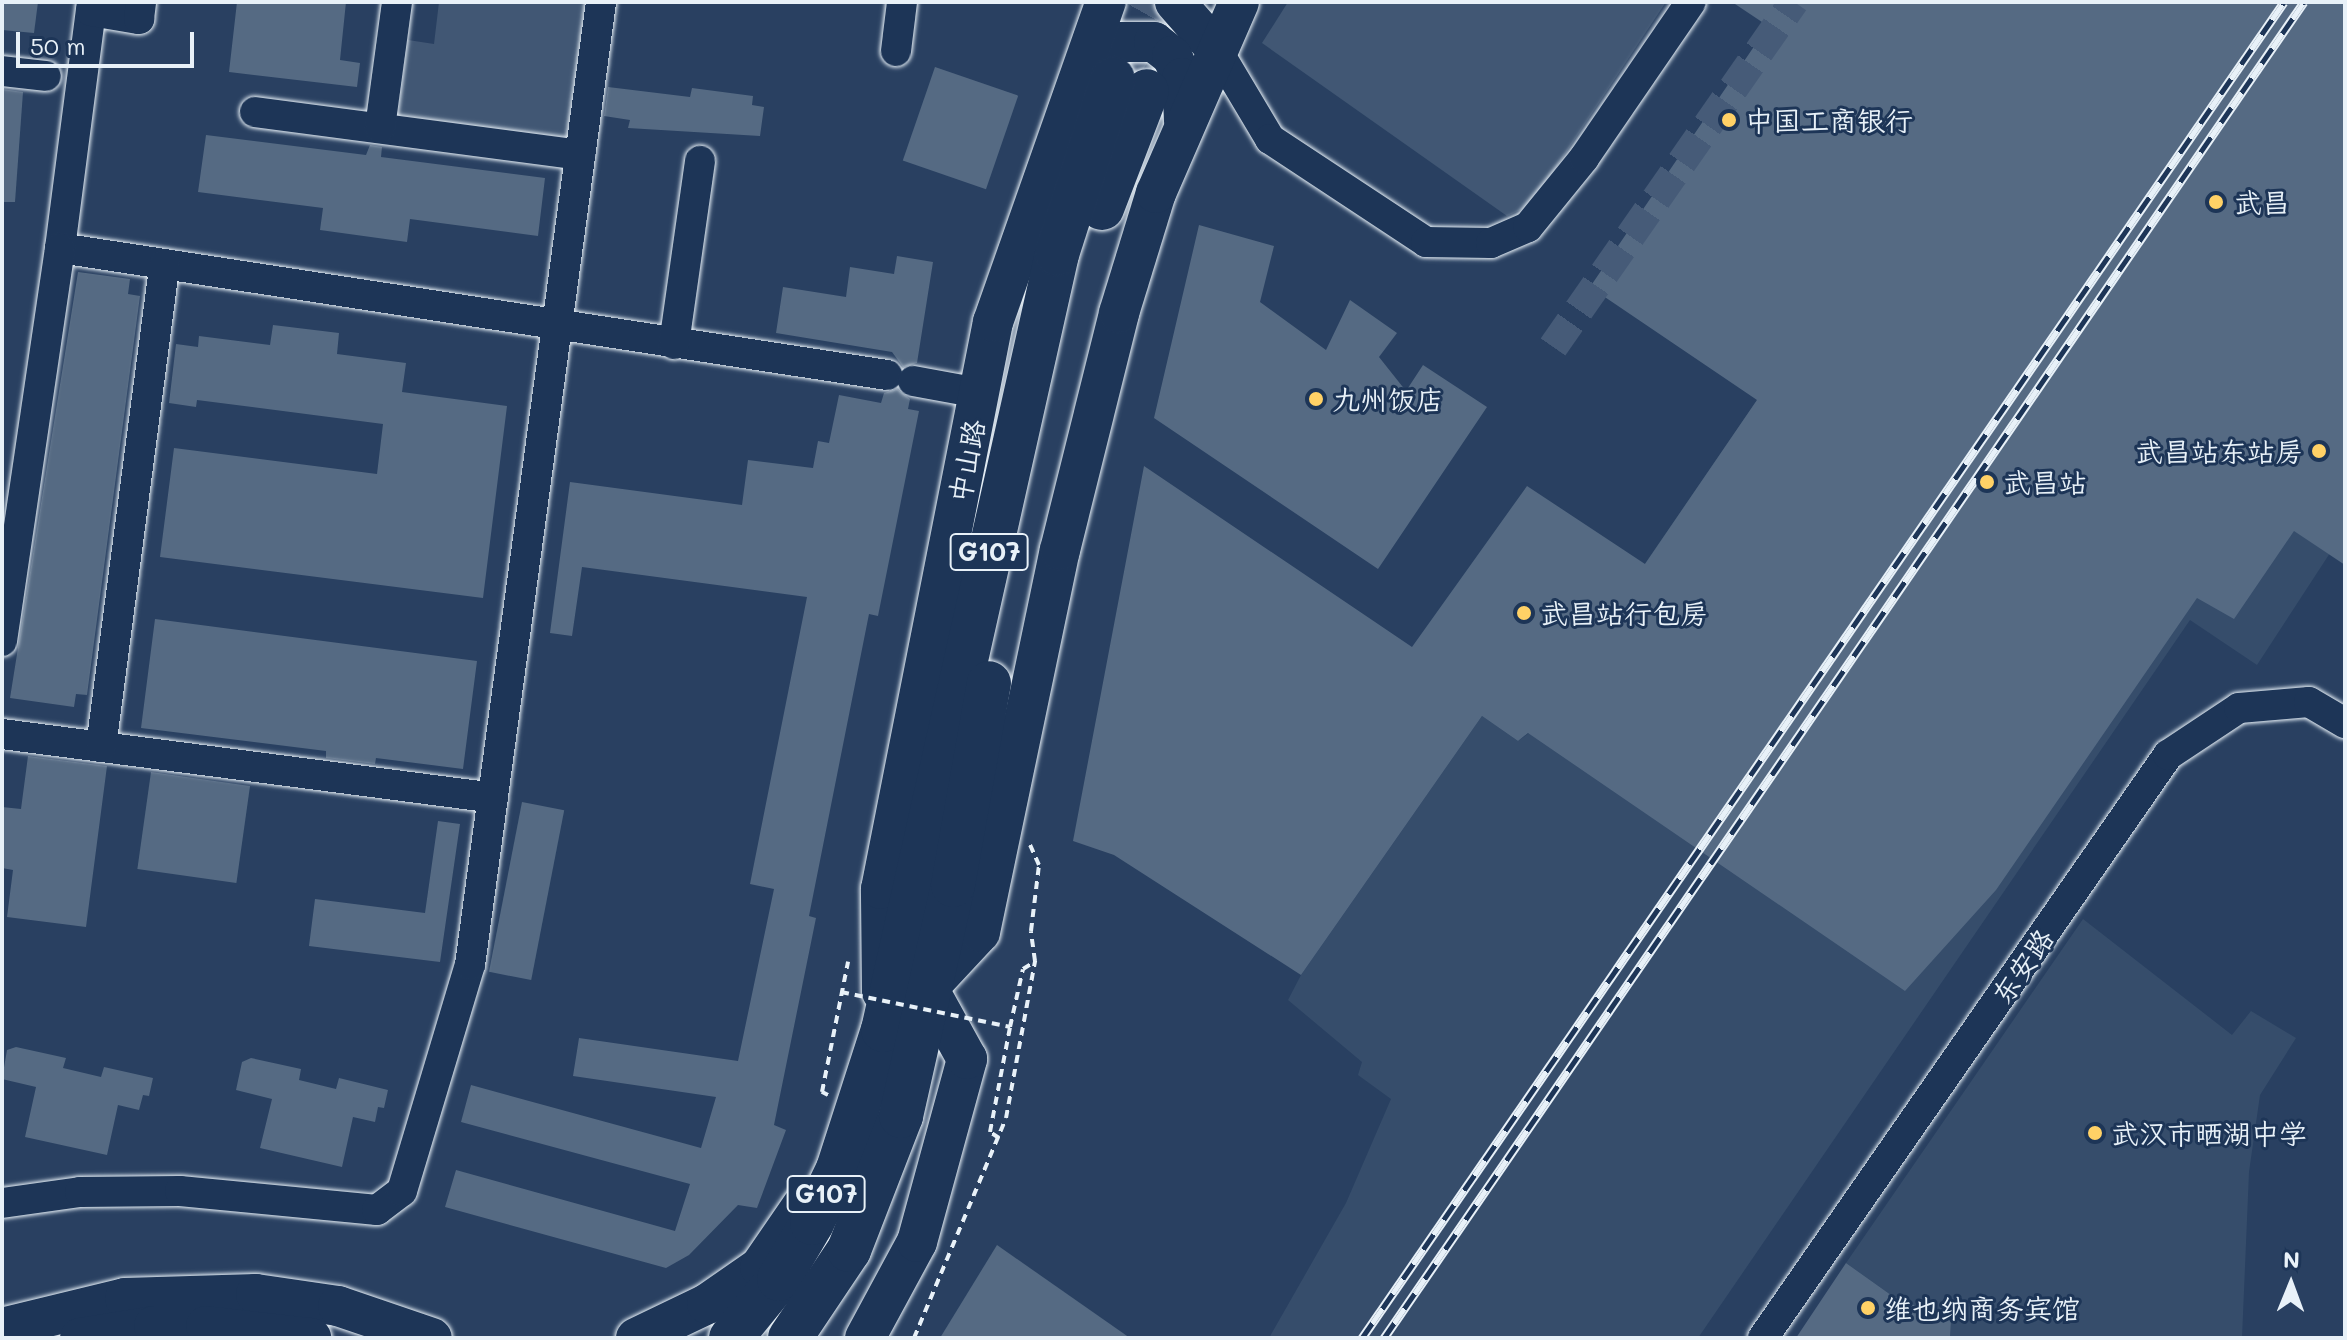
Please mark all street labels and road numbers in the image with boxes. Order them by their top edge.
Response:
street label: 中山路 [941,417,991,505]
road number: G107 [949,530,1029,574]
street label: 东安路 [1984,922,2060,1010]
road number: G107 [786,1172,866,1216]

